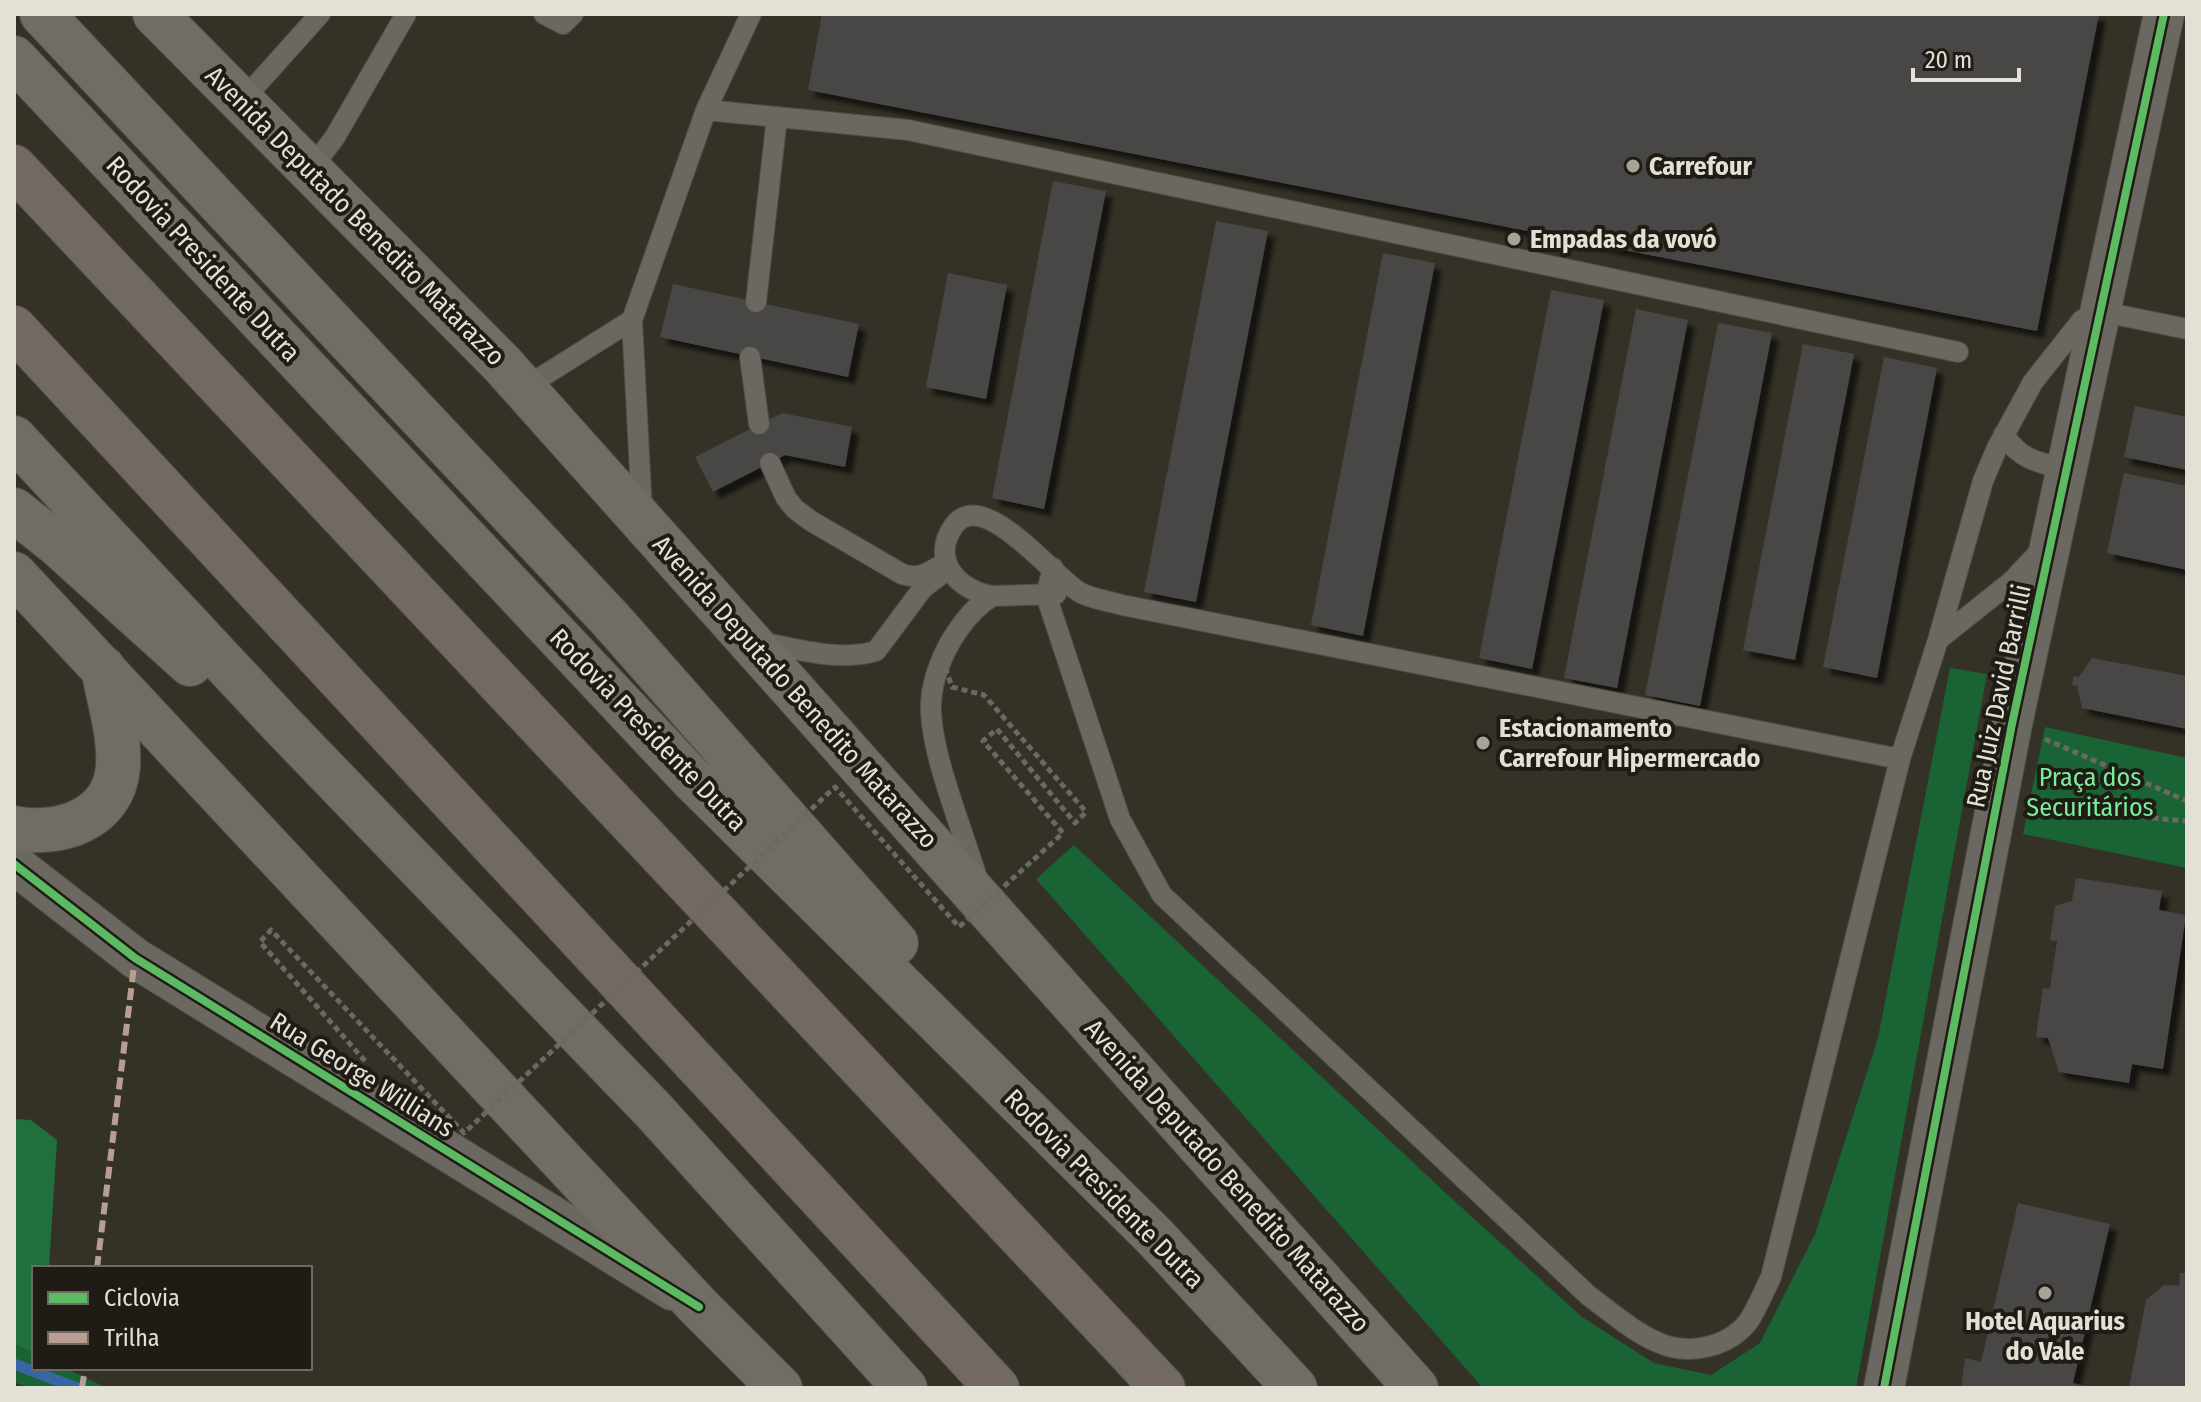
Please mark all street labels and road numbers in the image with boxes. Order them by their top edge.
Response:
street label: Avenida Deputado Benedito Matarazzo [199,60,511,372]
street label: Rodovia Presidente Dutra [100,150,306,368]
street label: Avenida Deputado Benedito Matarazzo [646,529,944,855]
street label: Rua Juiz David Barrilli [1960,581,2038,811]
street label: Rodovia Presidente Dutra [543,622,753,838]
street label: Rua George Willians [264,1006,460,1144]
street label: Avenida Deputado Benedito Matarazzo [1078,1013,1376,1339]
street label: Rodovia Presidente Dutra [998,1083,1210,1295]

